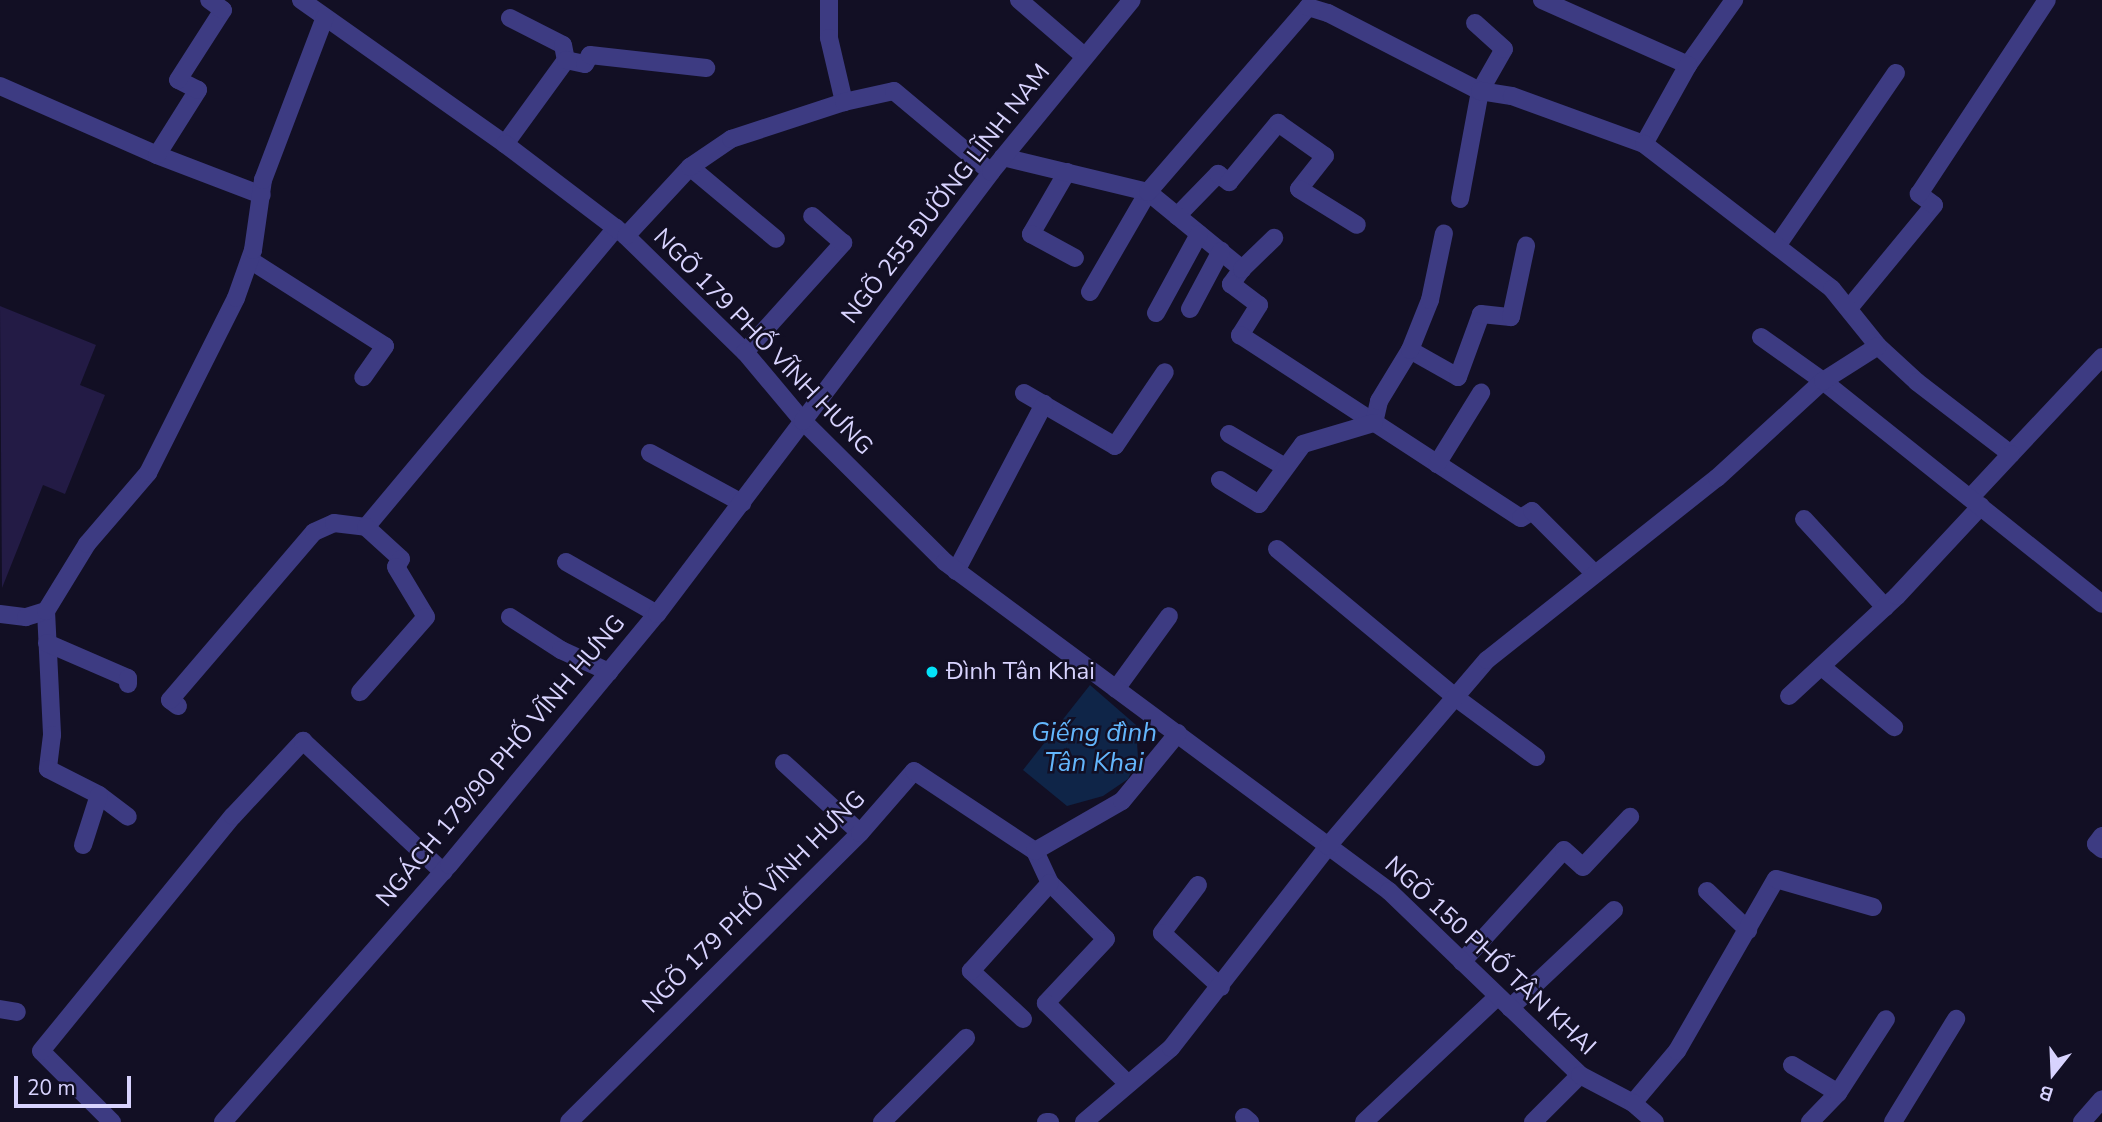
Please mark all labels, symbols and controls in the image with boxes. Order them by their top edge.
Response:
street label: NGÕ 255 ĐƯỜNG LĨNH NAM [836,59,1056,329]
street label: NGÕ 179 PHỐ VĨNH HƯNG [647,223,879,461]
street label: NGÁCH 179/90 PHỐ VĨNH HƯNG [370,609,632,913]
place label: Đình Tân Khai [946,658,1095,686]
marker: Đình Tân Khai [924,664,940,680]
water label: Giếng đình Tân Khai [1031,717,1157,778]
street label: NGÕ 179 PHỐ VĨNH HƯNG [637,785,871,1019]
street label: NGÕ 150 PHỐ TÂN KHAI [1378,851,1602,1061]
north arrow [2018,1038,2088,1108]
scale bar [18,1062,135,1106]
text: 20 m [27,1074,76,1102]
text: B [2036,1079,2057,1107]

